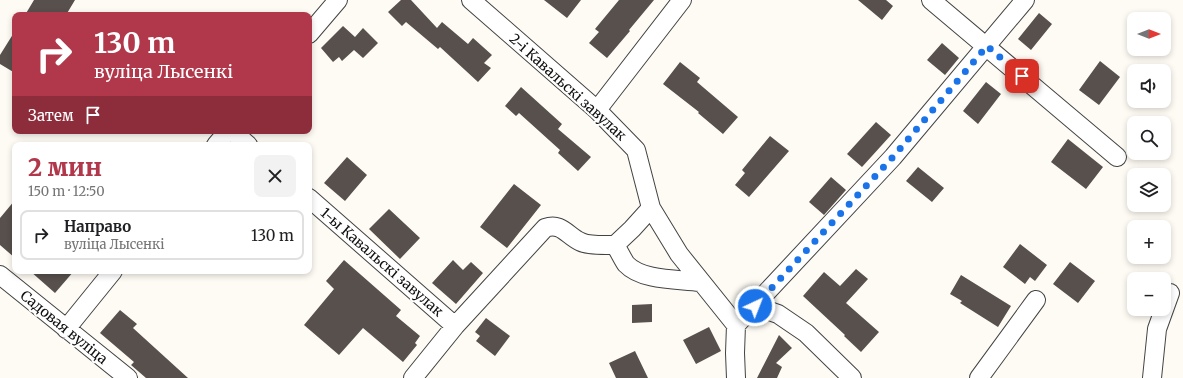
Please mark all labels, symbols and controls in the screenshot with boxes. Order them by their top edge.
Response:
north arrow [1127,12,1171,56]
map controls [1127,12,1171,316]
text: 130 m [94,25,176,61]
icon: right [28,28,80,80]
street label: 2-і Кавальскі завулак [506,30,630,144]
pin [1005,59,1039,93]
text: вуліца Лысенкі [94,60,233,83]
button: sound [1127,64,1171,108]
icon: arrive [1011,65,1033,87]
icon: arrive [82,104,104,126]
text: Затем [28,106,74,125]
button: search [1127,116,1171,160]
text: 2 мин [28,152,102,183]
button: close [254,155,296,197]
button: layers [1127,168,1171,212]
text: 150 m · 12:50 [28,183,105,200]
street label: 1-ы Кавальскі завулак [317,204,447,320]
text: Направо [64,217,131,236]
button: + [1127,220,1171,264]
icon: right [30,224,52,246]
text: 130 m [251,226,294,245]
text: вуліца Лысенкі [64,236,164,253]
button: − [1127,272,1171,316]
position arrow [734,285,776,327]
street label: Садовая вуліца [17,286,112,368]

